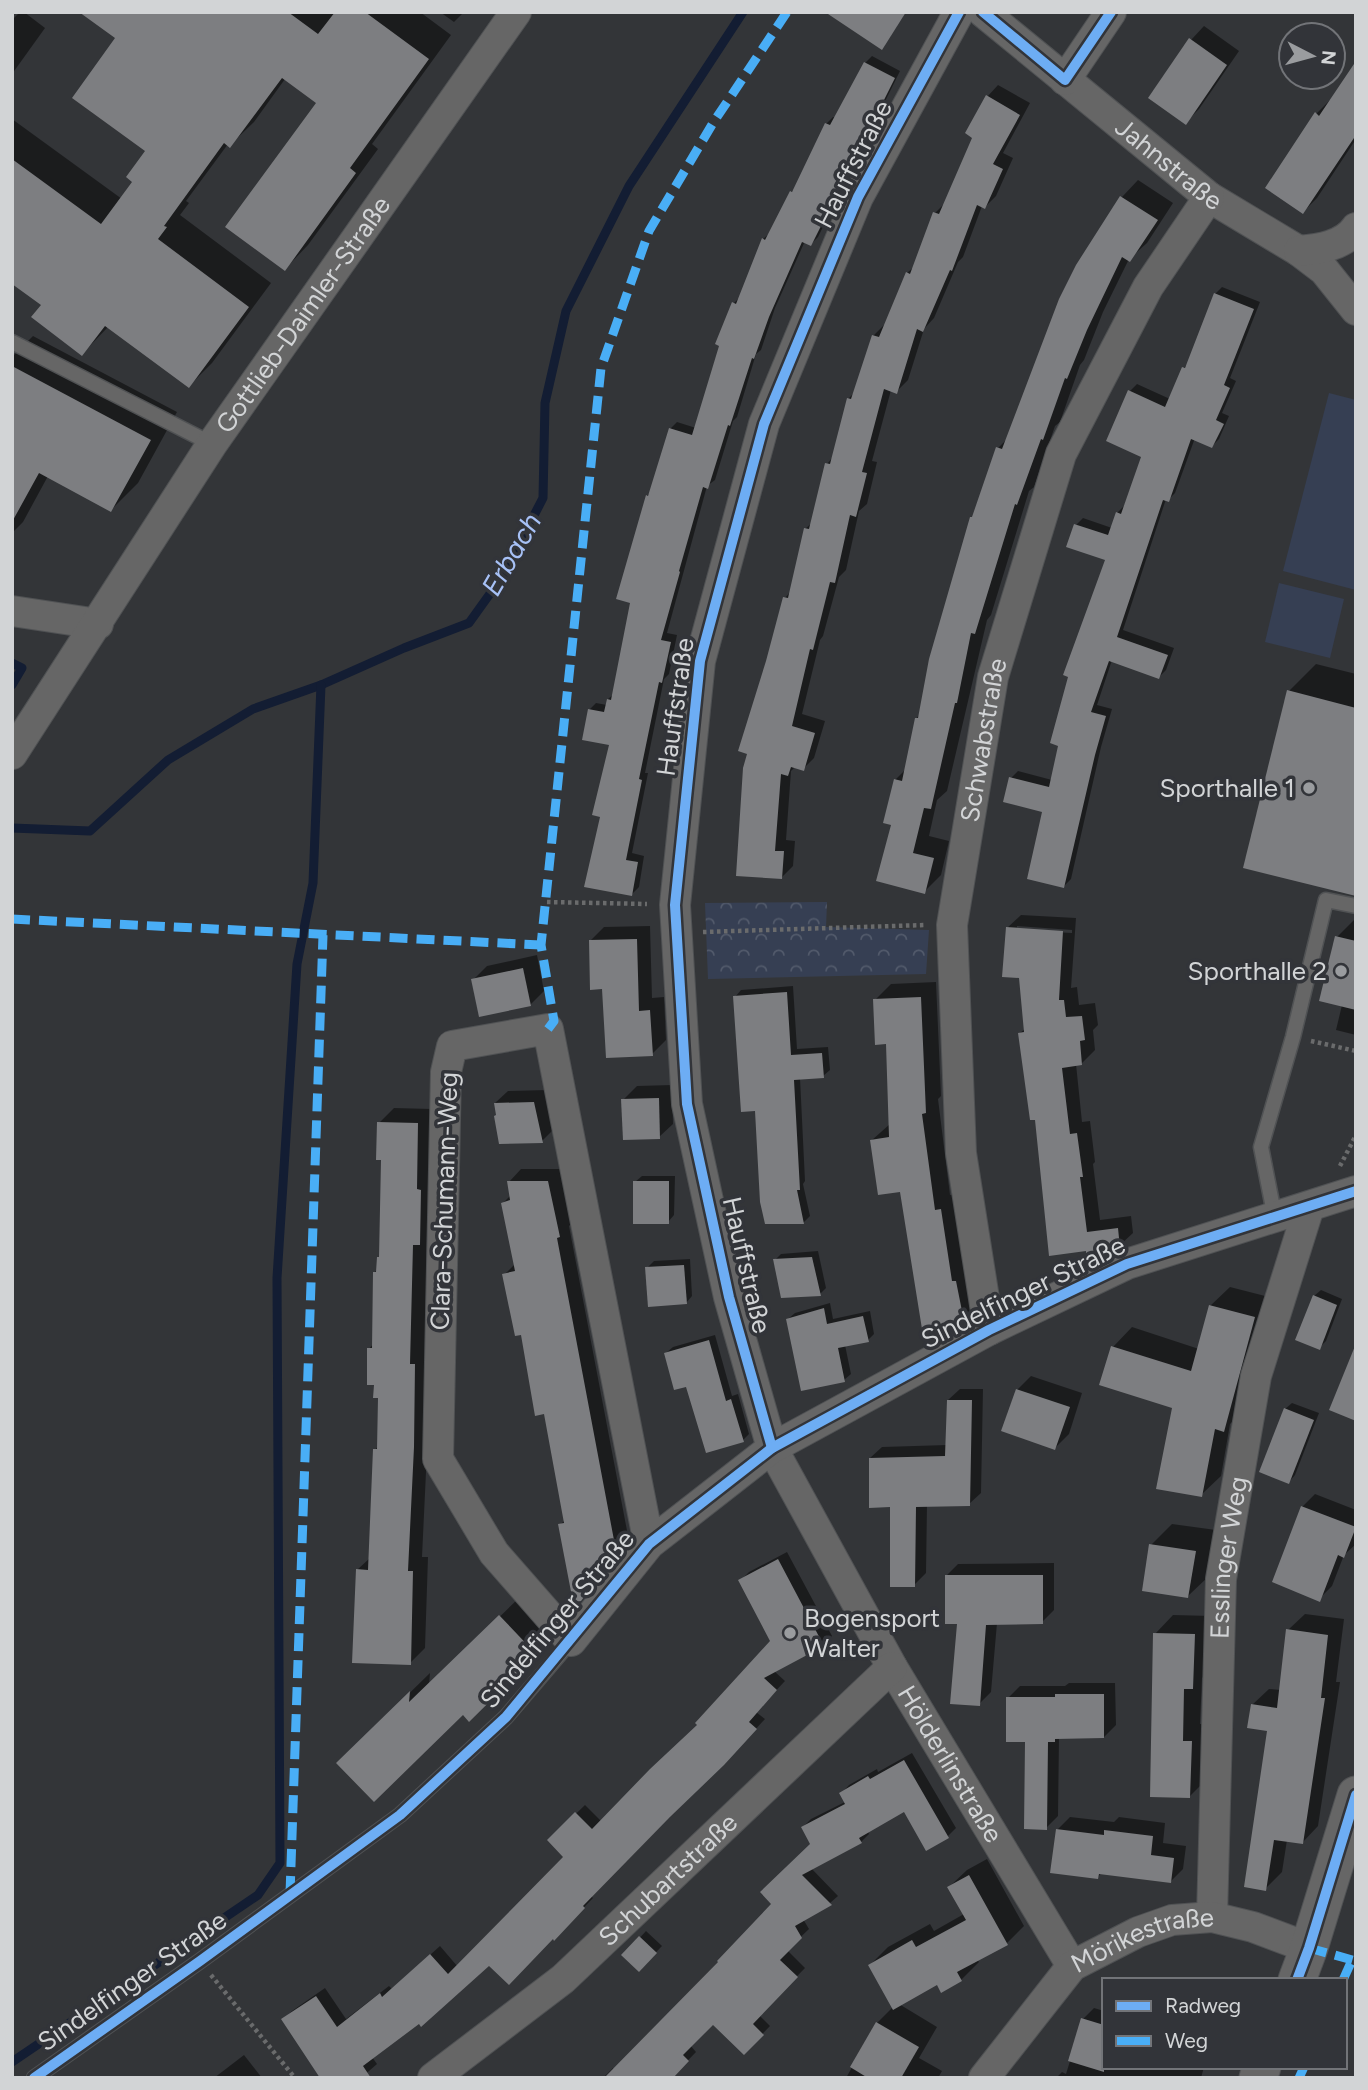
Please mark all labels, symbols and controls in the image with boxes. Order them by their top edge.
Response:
north arrow [1277,21,1347,91]
text: N [1316,49,1341,66]
street label: Hauffstraße [807,95,899,233]
street label: Jahnstraße [1109,111,1228,217]
street label: Gottlieb-Daimler-Straße [209,190,397,439]
water label: Erbach [474,507,548,601]
street label: Hauffstraße [649,636,701,778]
street label: Schwabstraße [953,654,1014,824]
place label: Sporthalle 1 [1159,772,1295,804]
marker: Sporthalle 1 [1301,780,1317,796]
place label: Sporthalle 2 [1188,955,1327,987]
marker: Sporthalle 2 [1333,963,1349,979]
street label: Clara-Schumann-Weg [424,1071,464,1331]
street label: Hauffstraße [716,1194,778,1336]
street label: Sindelfinger Straße [916,1229,1130,1355]
street label: Esslinger Weg [1203,1474,1254,1640]
street label: Sindelfinger Straße [473,1523,641,1715]
place label: Bogensport Walter [804,1602,940,1664]
marker: Bogensport Walter [782,1625,798,1641]
street label: Hölderlinstraße [891,1680,1010,1848]
street label: Schubartstraße [592,1806,744,1953]
street label: Mörikestraße [1065,1901,1215,1980]
street label: Sindelfinger Straße [31,1904,233,2058]
legend [1102,1978,1347,2069]
text: Radweg [1165,1993,1241,2018]
text: Weg [1165,2028,1208,2053]

